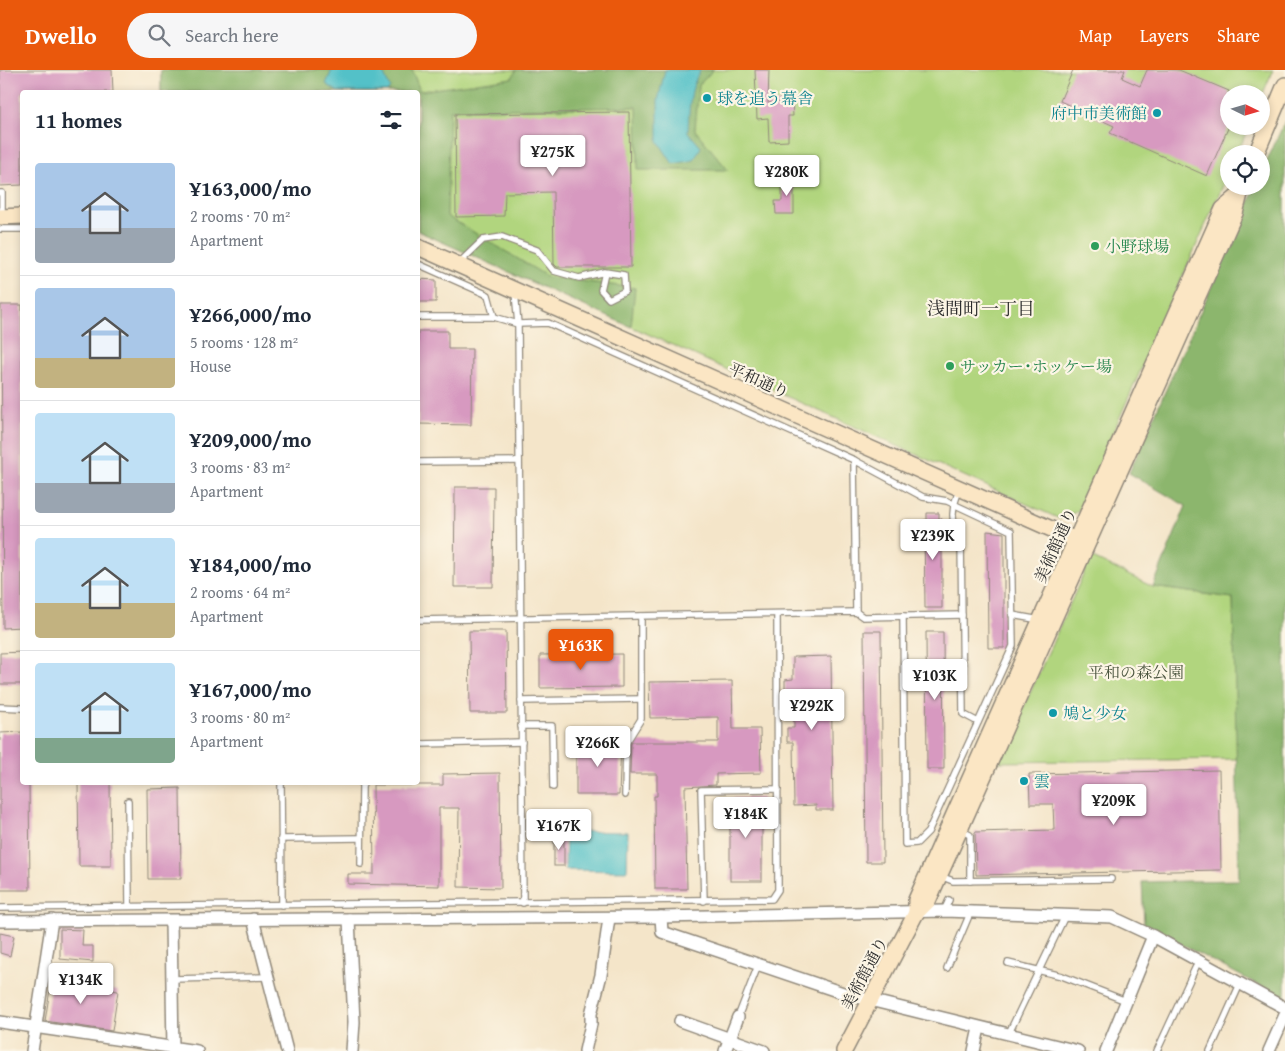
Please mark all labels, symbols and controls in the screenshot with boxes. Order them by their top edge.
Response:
search box [127,13,477,58]
text: Dwello [25,18,97,53]
icon: search [145,21,173,49]
text: Search here [185,21,279,49]
text: Map [1079,22,1112,49]
text: Layers [1140,22,1189,49]
text: Share [1217,22,1260,49]
north arrow [1220,85,1270,135]
map controls [1220,85,1270,195]
place label: 球を追う幕舎 [717,86,813,110]
marker: 球を追う幕舎 [701,92,713,104]
place label: 府中市美術館 [1051,101,1147,125]
text: 11 homes [35,105,122,136]
icon: filters [377,106,405,134]
marker: 府中市美術館 [1151,107,1163,119]
pin: ¥275K [518,134,588,177]
text: ¥275K [531,139,575,163]
button: locate [1220,145,1270,195]
pin: ¥280K [752,154,822,197]
text: ¥280K [765,159,809,183]
text: ¥163,000/mo [190,173,311,204]
icon: home [75,183,135,243]
text: 2 rooms · 70 m² [190,204,290,228]
text: Apartment [190,228,263,252]
place label: 小野球場 [1105,234,1169,258]
marker: 小野球場 [1089,240,1101,252]
district label: 浅間町一丁目 [927,295,1035,322]
text: ¥266,000/mo [190,299,311,330]
icon: home [75,308,135,368]
text: 5 rooms · 128 m² [190,330,298,354]
text: House [190,354,231,378]
place label: サッカー･ホッケー場 [960,354,1112,378]
street label: 平和通り [725,356,793,404]
marker: サッカー･ホッケー場 [944,360,956,372]
text: ¥209,000/mo [190,424,311,455]
icon: home [75,433,135,493]
text: 3 rooms · 83 m² [190,455,290,479]
text: Apartment [190,479,263,503]
street label: 美術館通り [1028,504,1082,586]
pin: ¥239K [898,518,968,561]
text: ¥239K [911,523,955,547]
text: ¥184,000/mo [190,549,311,580]
icon: home [75,558,135,618]
text: 2 rooms · 64 m² [190,580,290,604]
text: Apartment [190,604,263,628]
pin: ¥163K [546,628,616,671]
text: ¥163K [559,633,603,657]
pin: ¥103K [900,658,970,701]
park label: 平和の森公園 [1088,660,1184,684]
text: ¥103K [913,663,957,687]
text: ¥167,000/mo [190,674,311,705]
icon: home [75,683,135,743]
pin: ¥292K [777,688,847,731]
text: ¥292K [790,693,834,717]
place label: 鳩と少女 [1063,701,1127,725]
text: 3 rooms · 80 m² [190,705,290,729]
marker: 鳩と少女 [1047,707,1059,719]
pin: ¥266K [563,726,633,768]
text: Apartment [190,729,263,753]
text: ¥266K [576,730,620,754]
place label: 雲 [1034,769,1050,793]
marker: 雲 [1018,775,1030,787]
pin: ¥209K [1079,784,1149,826]
text: ¥209K [1092,788,1136,812]
pin: ¥184K [711,796,781,839]
text: ¥184K [724,801,768,825]
pin: ¥167K [524,808,594,851]
text: ¥167K [537,813,581,837]
street label: 美術館通り [835,932,893,1014]
pin: ¥134K [46,962,116,1005]
text: ¥134K [59,967,103,991]

